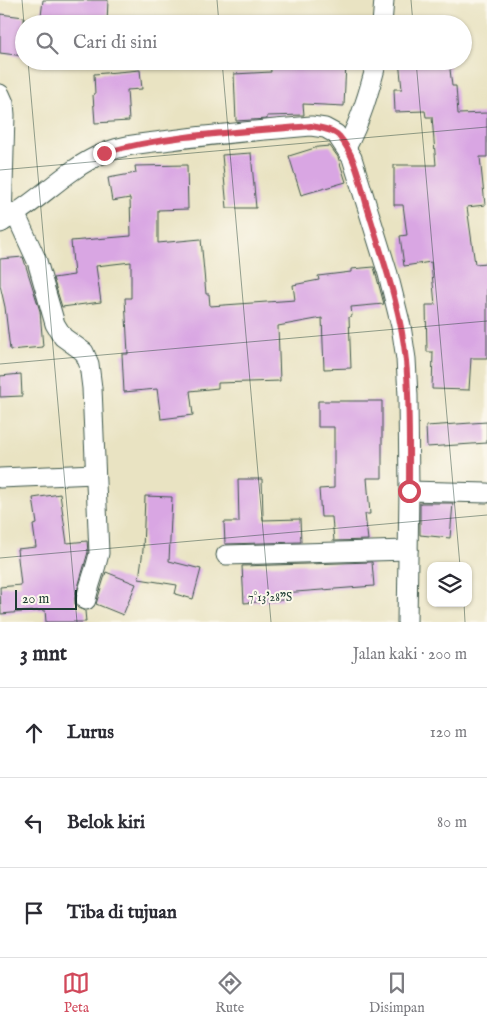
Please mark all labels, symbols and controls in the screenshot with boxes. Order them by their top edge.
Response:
search box [15,15,472,70]
icon: search [33,29,61,57]
text: Cari di sini [73,31,157,55]
route end [93,142,116,165]
route start [398,480,421,503]
map controls [427,562,472,607]
button: layers [427,562,472,607]
scale bar [15,587,78,610]
text: 20 m [22,590,49,608]
text: 7°13'28"S [248,590,292,605]
text: 3 mnt [20,641,67,668]
text: Jalan kaki · 200 m [353,645,467,665]
icon: ahead [20,719,48,747]
text: Lurus [67,721,114,745]
text: 120 m [430,723,467,743]
icon: left [20,809,48,837]
text: Belok kiri [67,811,145,835]
text: 80 m [437,813,467,833]
icon: arrive [20,899,48,927]
text: Tiba di tujuan [67,901,177,925]
tab: Peta [62,969,90,1017]
tab: Rute [215,969,244,1017]
tab: Disimpan [369,969,425,1017]

